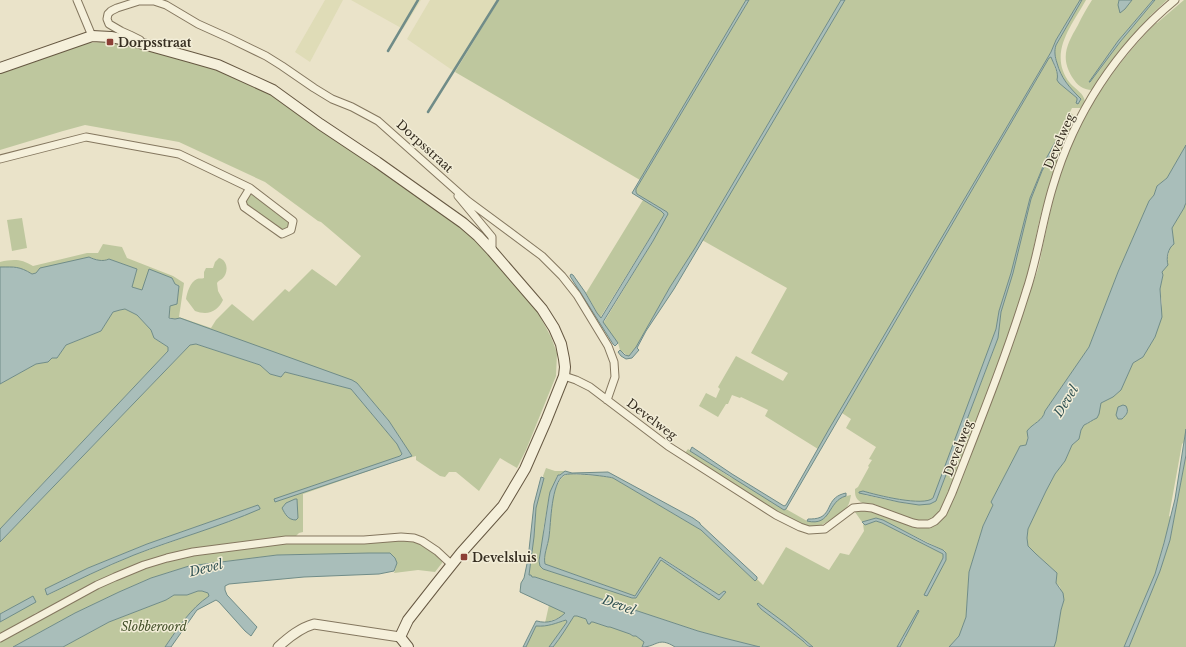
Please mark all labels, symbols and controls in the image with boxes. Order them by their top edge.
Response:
place label: Dorpsstraat [118,35,192,50]
marker: Dorpsstraat [105,37,115,47]
street label: Develweg [1041,110,1078,171]
street label: Dorpsstraat [393,117,457,176]
water label: Devel [1049,381,1083,421]
street label: Develweg [624,395,681,443]
street label: Develweg [940,417,976,478]
place label: Develsluis [472,550,537,565]
marker: Develsluis [459,552,469,562]
water label: Devel [186,555,226,581]
water label: Devel [599,591,639,619]
park label: Slobberoord [121,619,188,634]

